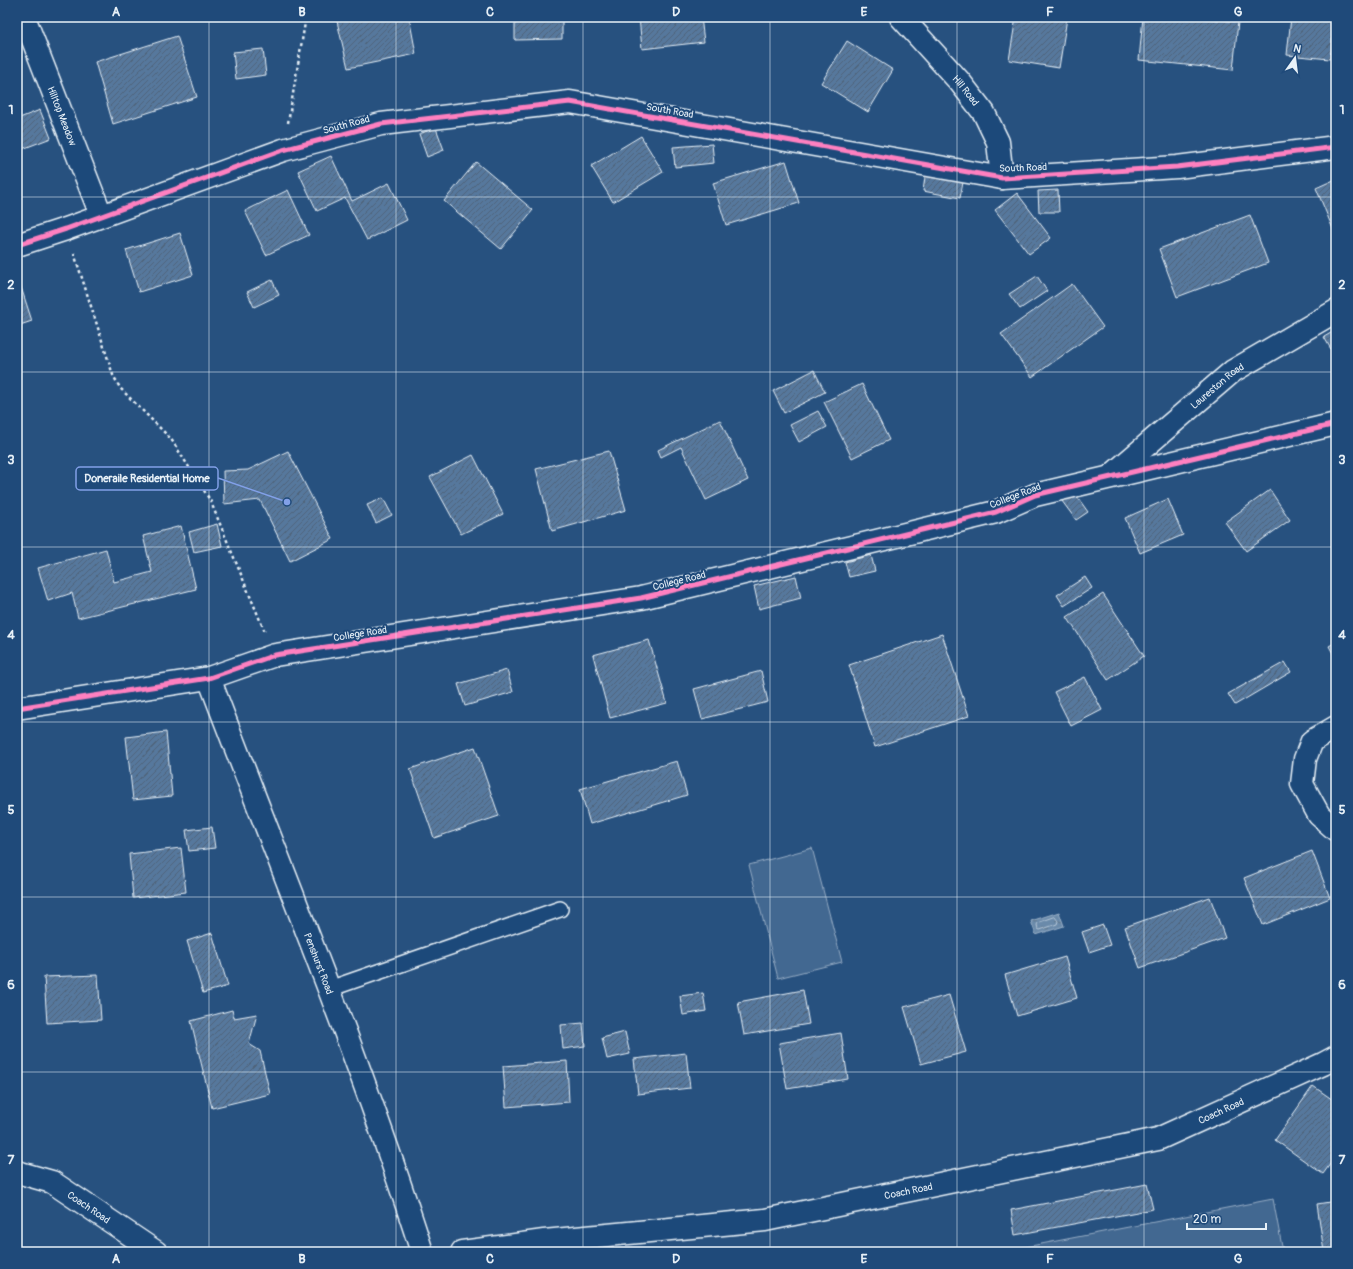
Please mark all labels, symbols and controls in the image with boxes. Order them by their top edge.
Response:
text: A [112,4,121,20]
text: B [298,4,306,20]
text: C [486,4,494,20]
text: D [672,4,680,20]
text: E [861,4,868,20]
text: F [1046,4,1054,20]
text: G [1234,4,1243,20]
north arrow [1275,38,1315,78]
text: N [1292,42,1303,56]
street label: Hill Road [950,73,981,109]
street label: Hilltop Meadow [45,85,79,148]
street label: South Road [645,101,695,121]
text: 1 [8,102,14,118]
text: 1 [1339,102,1345,118]
street label: South Road [322,113,371,137]
street label: South Road [999,161,1047,175]
text: 2 [7,277,15,293]
text: 2 [1338,277,1346,293]
street label: Laureston Road [1188,361,1246,412]
text: 3 [7,452,15,468]
text: 3 [1338,452,1346,468]
callout: Doneraile Residential Home [76,467,218,490]
text: Doneraile Residential Home [84,472,210,485]
street label: College Road [988,481,1043,511]
street label: College Road [652,569,707,593]
street label: College Road [333,624,388,644]
text: 4 [7,627,15,643]
text: 4 [1338,627,1346,643]
text: 5 [7,802,15,818]
text: 5 [1338,802,1346,818]
street label: Penshurst Road [301,931,336,996]
text: 6 [7,977,15,993]
text: 6 [1338,977,1346,993]
street label: Coach Road [1196,1096,1246,1127]
text: 7 [8,1152,15,1168]
text: 7 [1339,1152,1346,1168]
street label: Coach Road [883,1181,934,1202]
street label: Coach Road [65,1189,112,1226]
scale bar [1187,1205,1266,1231]
text: 20 m [1193,1212,1222,1227]
text: A [112,1251,121,1267]
text: B [298,1251,306,1267]
text: C [486,1251,494,1267]
text: D [672,1251,680,1267]
text: E [861,1251,868,1267]
text: F [1046,1251,1054,1267]
text: G [1234,1251,1243,1267]

